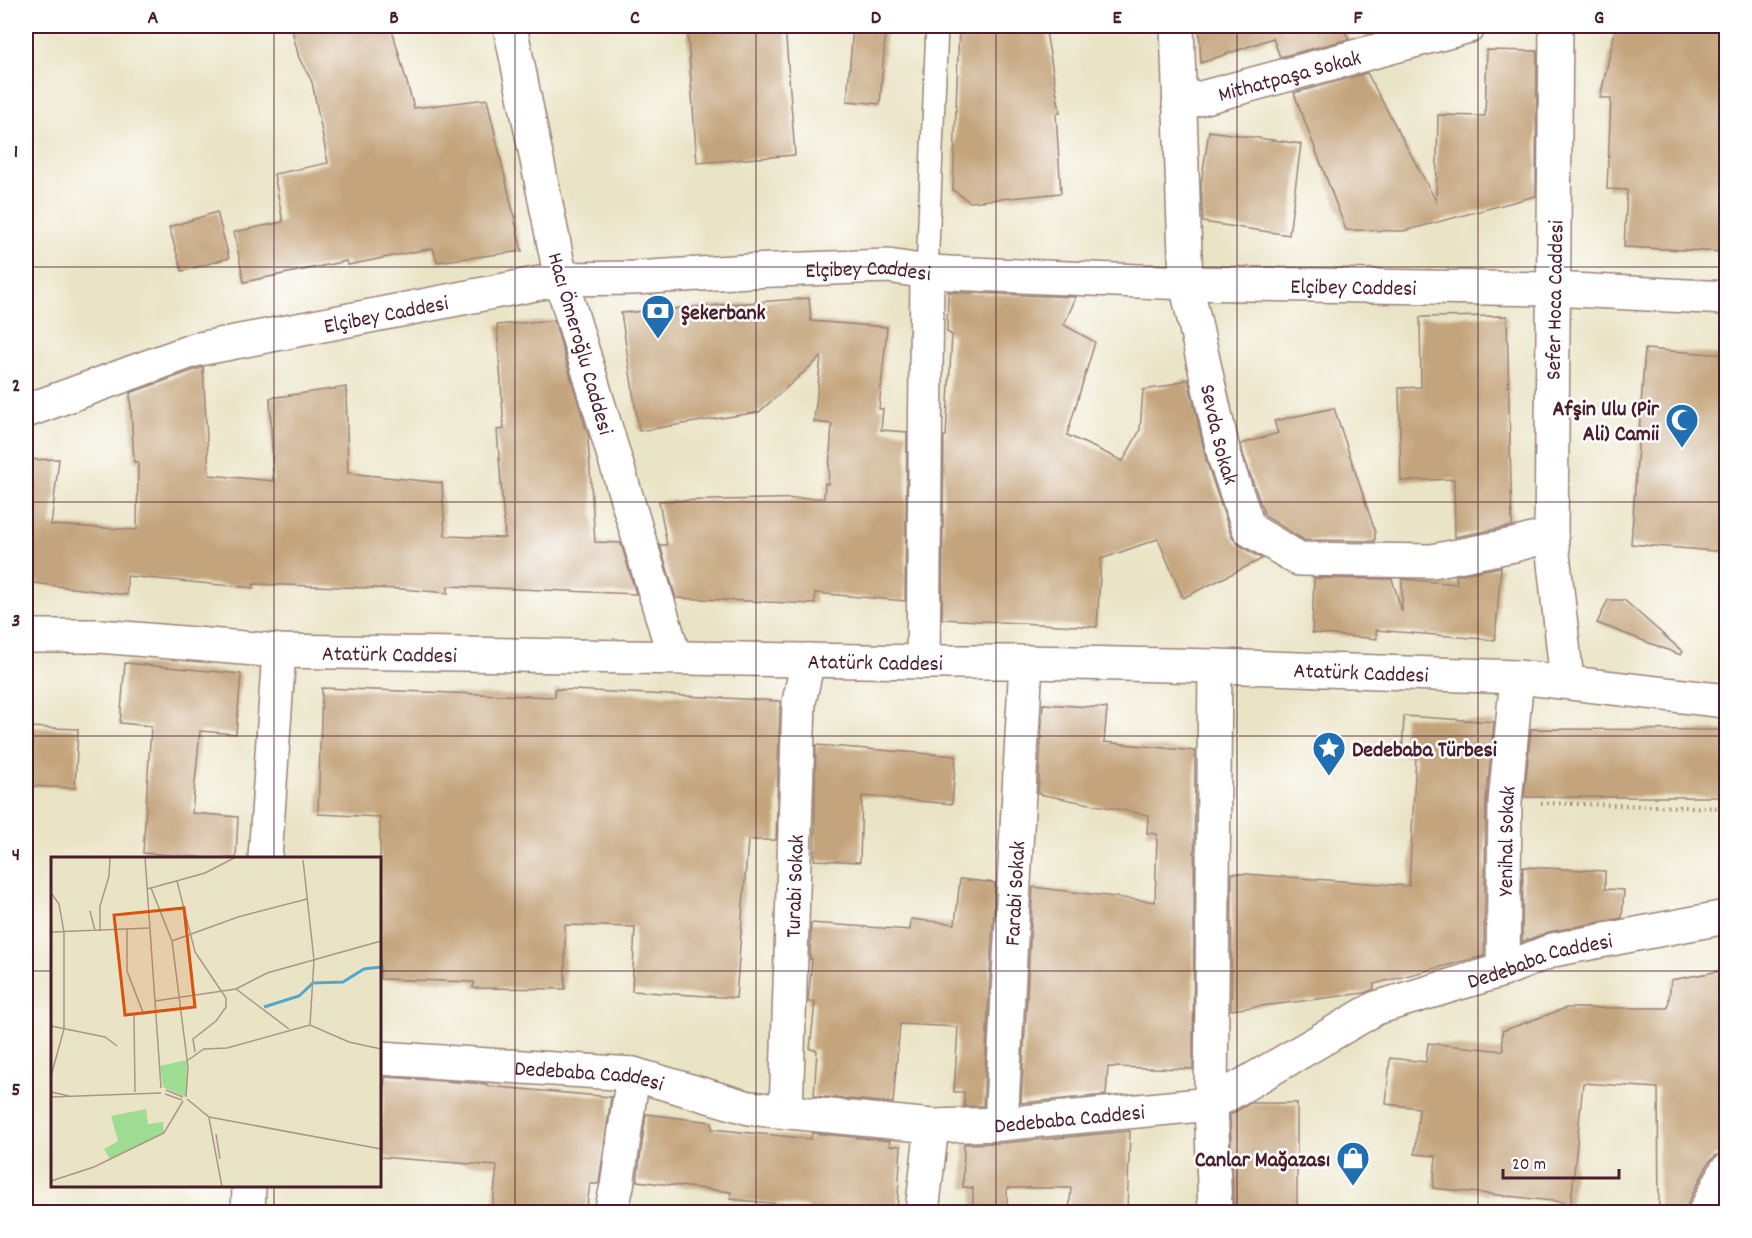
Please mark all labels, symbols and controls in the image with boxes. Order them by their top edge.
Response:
text: A [148,5,159,33]
text: B [389,5,399,33]
text: C [630,5,640,33]
text: D [871,5,882,33]
text: E [1112,5,1122,33]
text: F [1354,5,1364,33]
text: G [1594,5,1604,33]
street label: Mithatpaşa Sokak [1215,44,1365,112]
text: 1 [14,139,18,167]
street label: Sefer Hoca Caddesi [1540,220,1573,380]
street label: Hacı Ömeroğlu Caddesi [538,249,620,439]
street label: Elçibey Caddesi [805,254,931,291]
street label: Elçibey Caddesi [1290,273,1417,306]
street label: Elçibey Caddesi [321,289,451,344]
bank icon: Şekerbank [640,293,676,340]
place label: Şekerbank [681,299,766,330]
text: 2 [12,373,20,401]
street label: Sevda Sokak [1190,382,1245,489]
place label: Afşin Ulu (Pir Ali) Camii [1553,395,1660,451]
mosque icon: Afşin Ulu (Pir Ali) Camii [1664,402,1700,449]
text: 3 [12,608,20,636]
street label: Atatürk Caddesi [321,640,457,673]
street label: Atatürk Caddesi [807,648,943,681]
street label: Atatürk Caddesi [1293,657,1429,693]
place icon: Dedebaba Türbesi [1311,730,1347,777]
place label: Dedebaba Türbesi [1352,736,1497,767]
street label: Yenihal Sokak [1492,785,1525,897]
street label: Turabi Sokak [780,834,814,938]
street label: Farabi Sokak [999,840,1035,947]
text: 4 [12,842,20,870]
inset map [51,857,381,1187]
street label: Dedebaba Caddesi [1464,927,1615,999]
street label: Dedebaba Caddesi [513,1055,667,1101]
text: 5 [11,1077,21,1105]
street label: Dedebaba Caddesi [994,1098,1146,1143]
shop icon: Canlar Mağazası [1335,1140,1371,1187]
scale bar [1503,1142,1618,1180]
place label: Canlar Mağazası [1195,1146,1330,1177]
text: 20 m [1512,1153,1546,1178]

